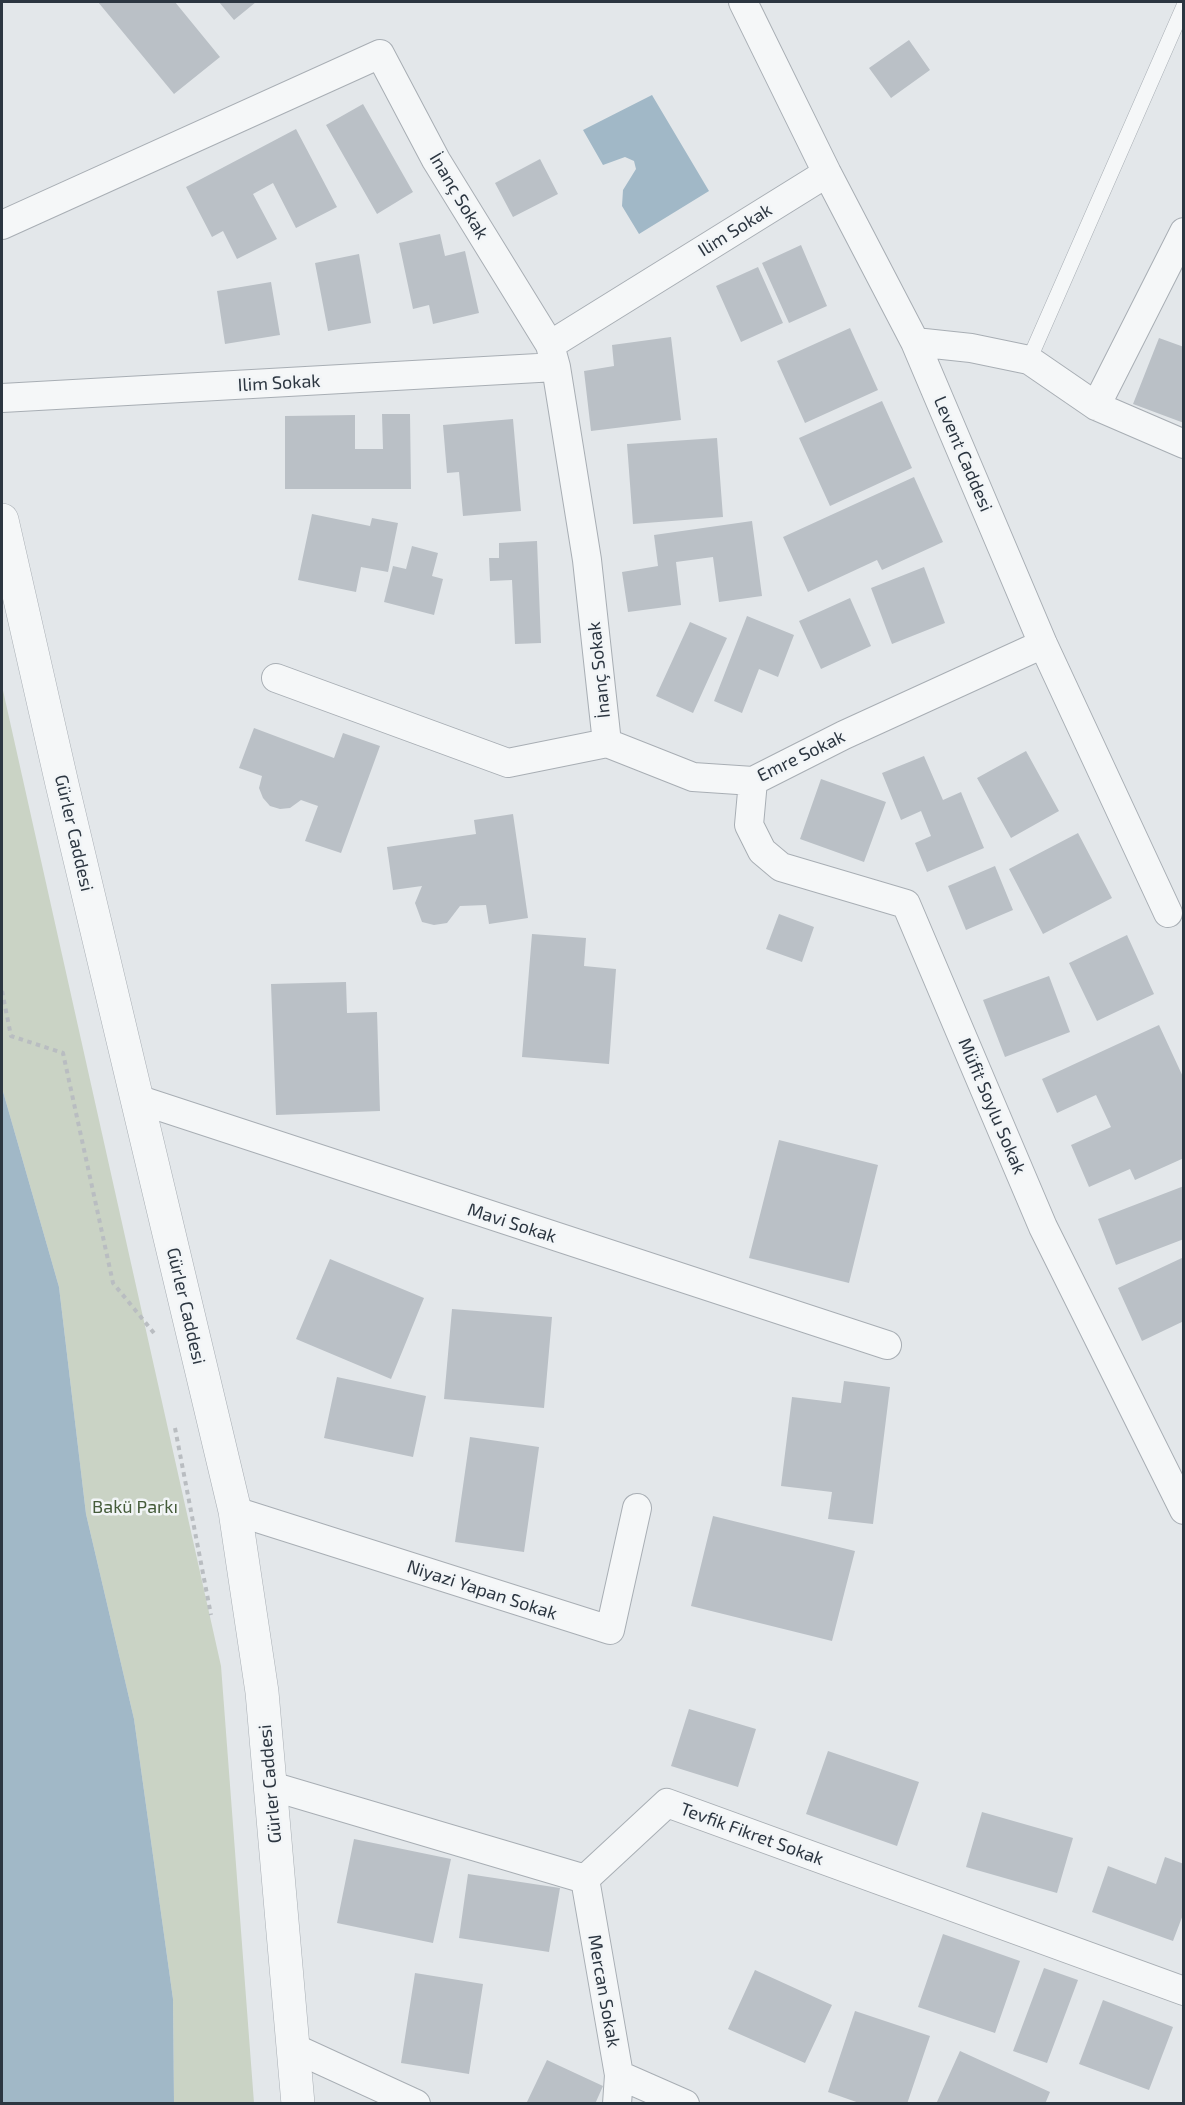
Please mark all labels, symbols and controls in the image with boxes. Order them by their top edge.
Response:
street label: İnanç Sokak [425,149,493,243]
street label: Ilim Sokak [694,199,776,261]
street label: Ilim Sokak [237,370,321,396]
street label: Levent Caddesi [929,393,997,515]
street label: İnanç Sokak [583,621,615,719]
street label: Emre Sokak [754,725,848,787]
street label: Gürler Caddesi [50,773,98,893]
street label: Müfit Soylu Sokak [954,1035,1030,1177]
street label: Mavi Sokak [465,1198,559,1248]
street label: Gürler Caddesi [162,1246,210,1366]
park label: Bakü Parkı [92,1496,178,1518]
street label: Niyazi Yapan Sokak [404,1556,560,1624]
street label: Gürler Caddesi [254,1724,286,1844]
street label: Tevfik Fikret Sokak [677,1798,827,1870]
street label: Mercan Sokak [583,1933,625,2049]

